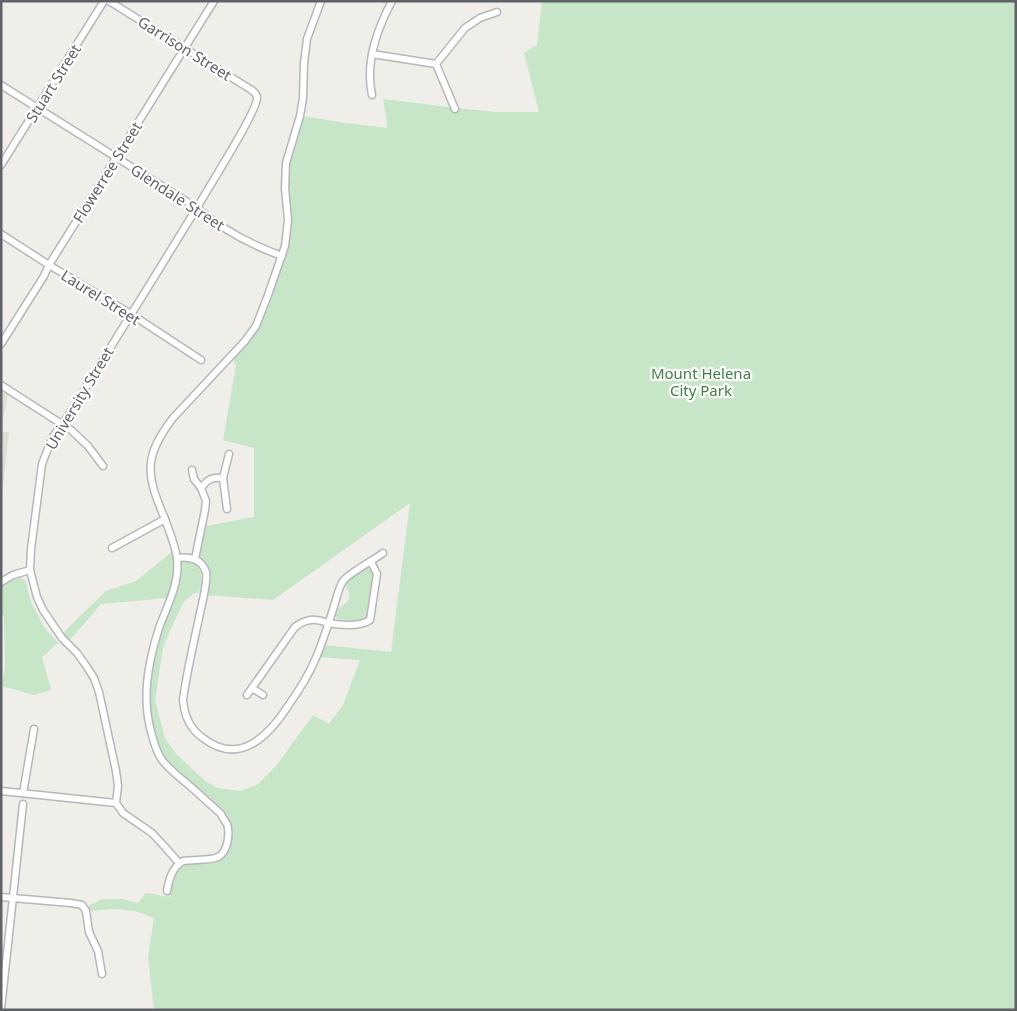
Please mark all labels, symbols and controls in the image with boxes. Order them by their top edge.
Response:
street label: Garrison Street [134,11,236,85]
street label: Stuart Street [21,40,85,126]
street label: Flowerree Street [68,117,146,226]
street label: Glendale Street [127,159,229,235]
street label: Laurel Street [58,265,145,330]
street label: University Street [40,343,118,453]
park label: Mount Helena City Park [651,363,751,400]

